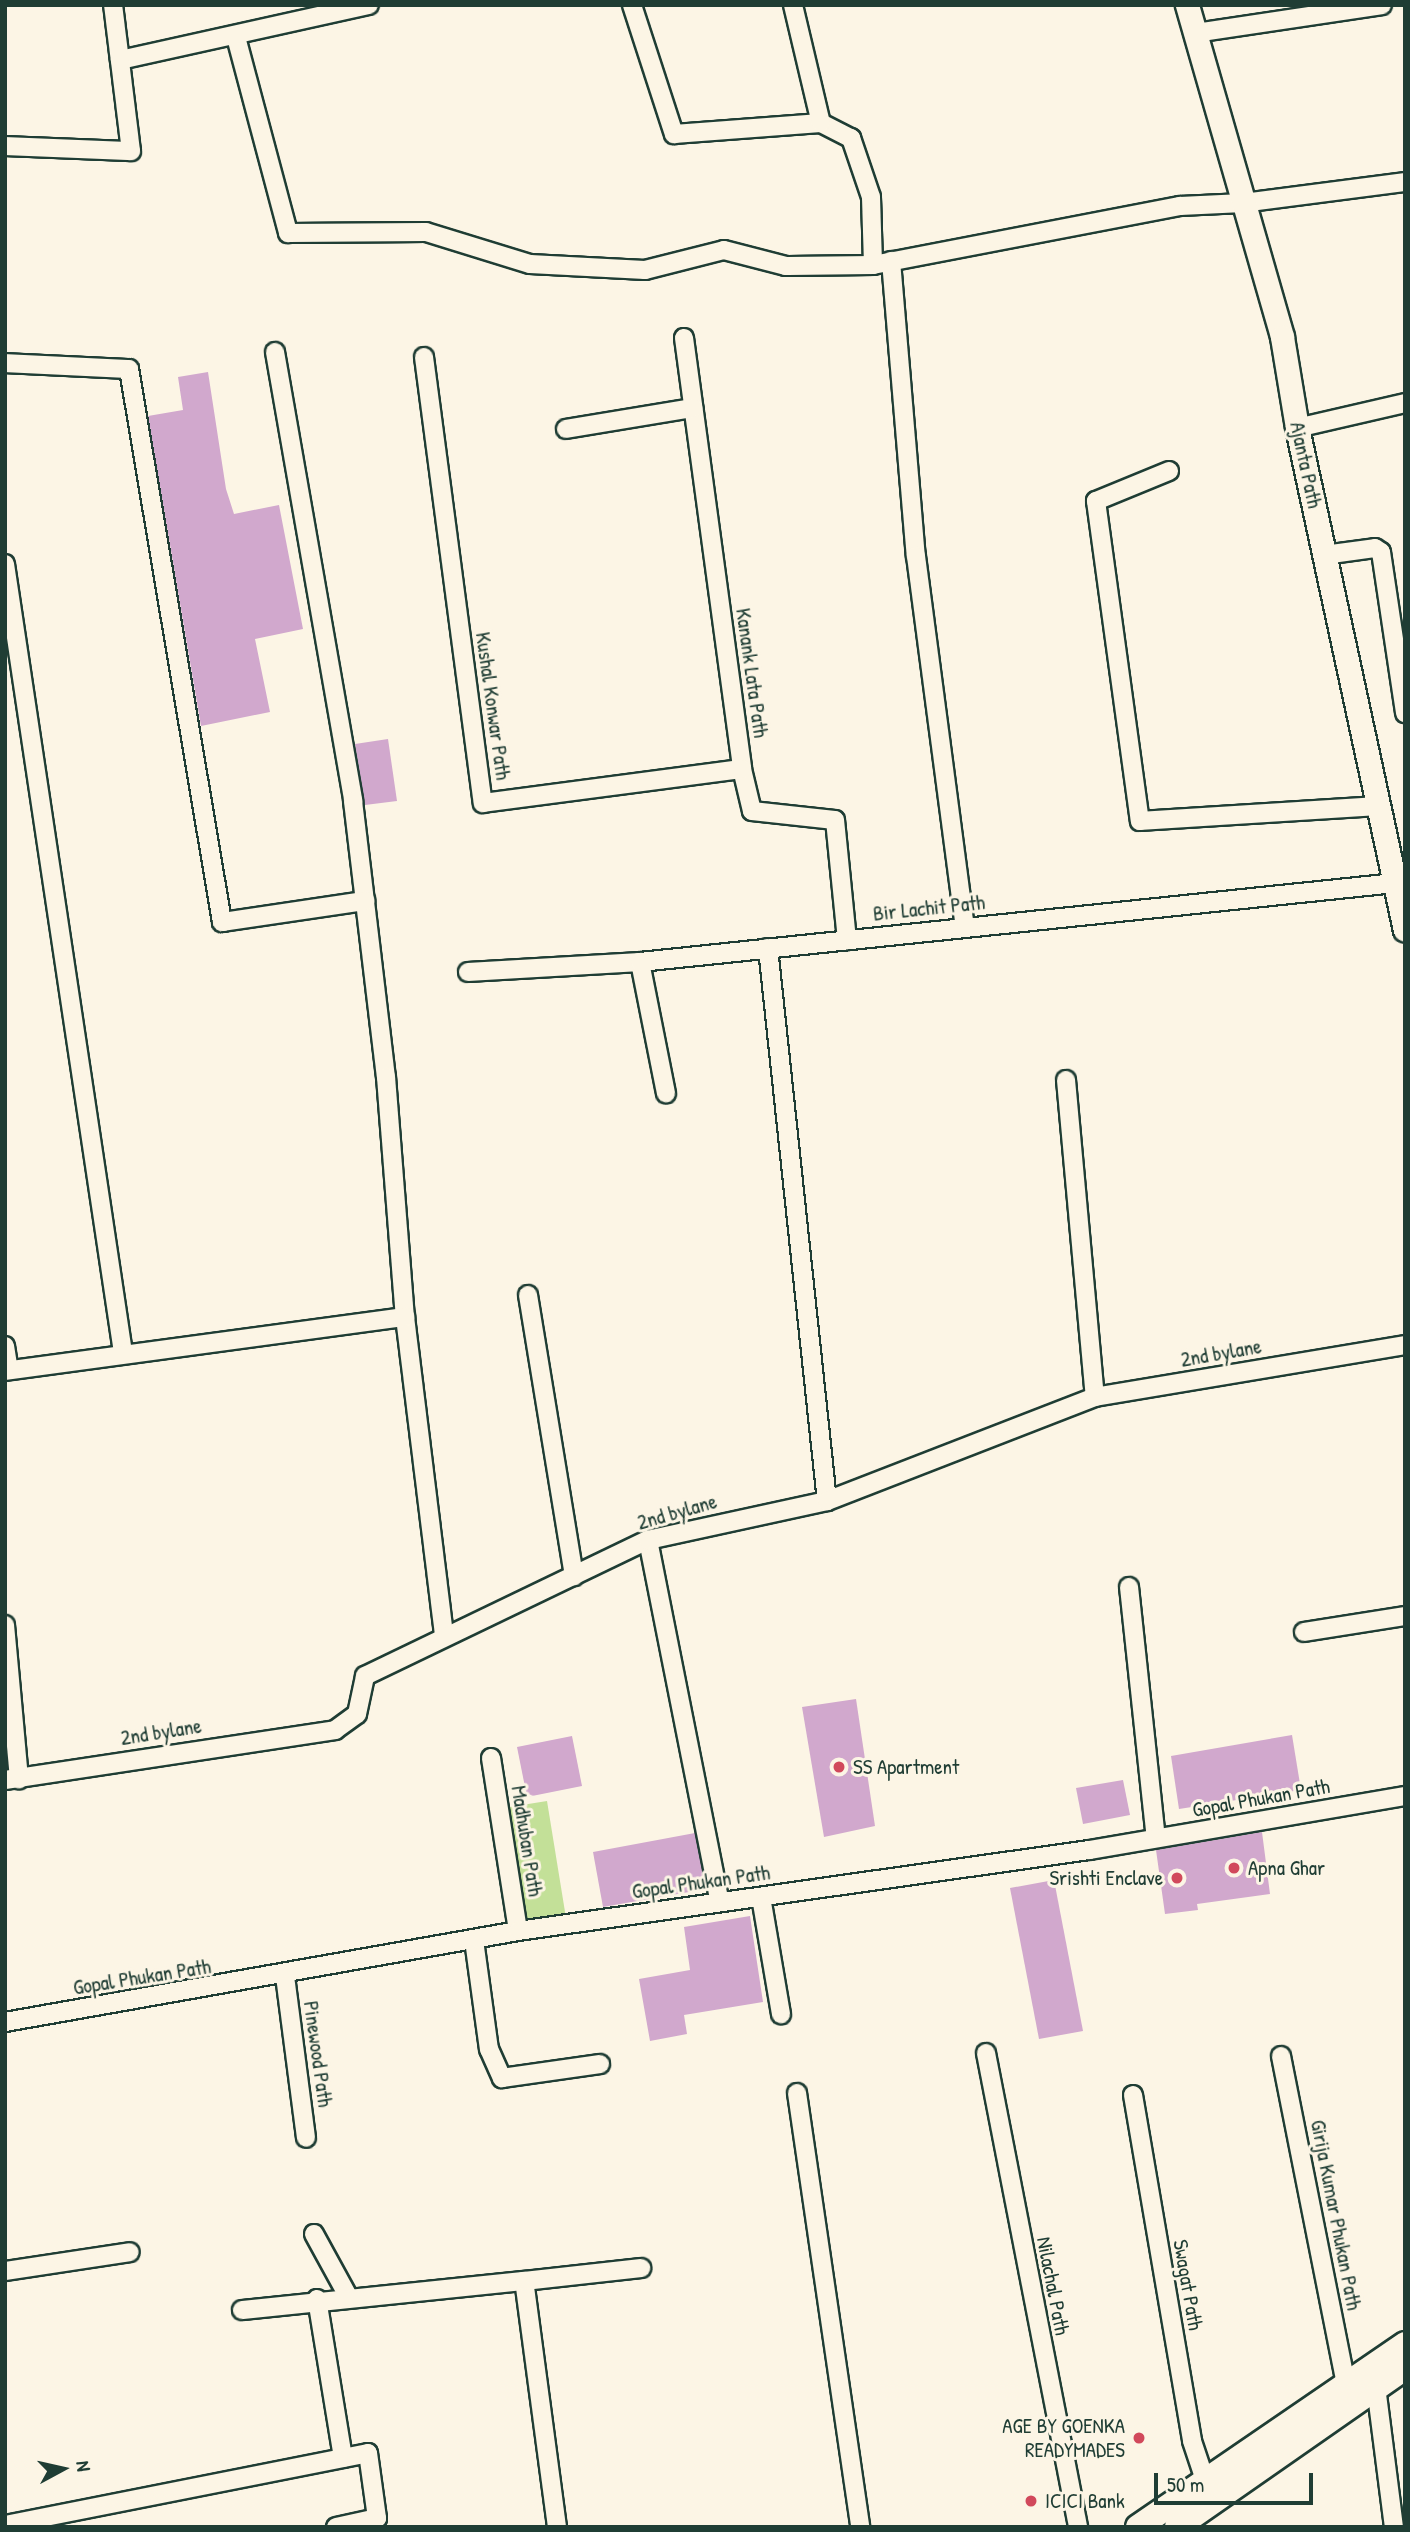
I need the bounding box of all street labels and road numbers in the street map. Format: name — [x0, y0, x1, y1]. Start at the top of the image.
street label: Ajanta Path — [1285, 420, 1327, 510]
street label: Kanank Lata Path — [730, 607, 774, 739]
street label: Kushal Konwar Path — [470, 630, 516, 782]
street label: Bir Lachit Path — [872, 890, 986, 926]
street label: 2nd bylane — [1179, 1334, 1263, 1372]
street label: 2nd bylane — [634, 1489, 720, 1535]
street label: 2nd bylane — [119, 1713, 203, 1751]
street label: Gopal Phukan Path — [1190, 1774, 1332, 1822]
street label: Madhuban Path — [506, 1784, 548, 1898]
street label: Gopal Phukan Path — [630, 1860, 772, 1904]
street label: Gopal Phukan Path — [71, 1954, 213, 2000]
street label: Pinewood Path — [298, 1999, 338, 2109]
street label: Girija Kumar Phukan Path — [1305, 2118, 1367, 2312]
street label: Nilachal Path — [1031, 2235, 1075, 2337]
street label: Swagat Path — [1168, 2238, 1208, 2332]

